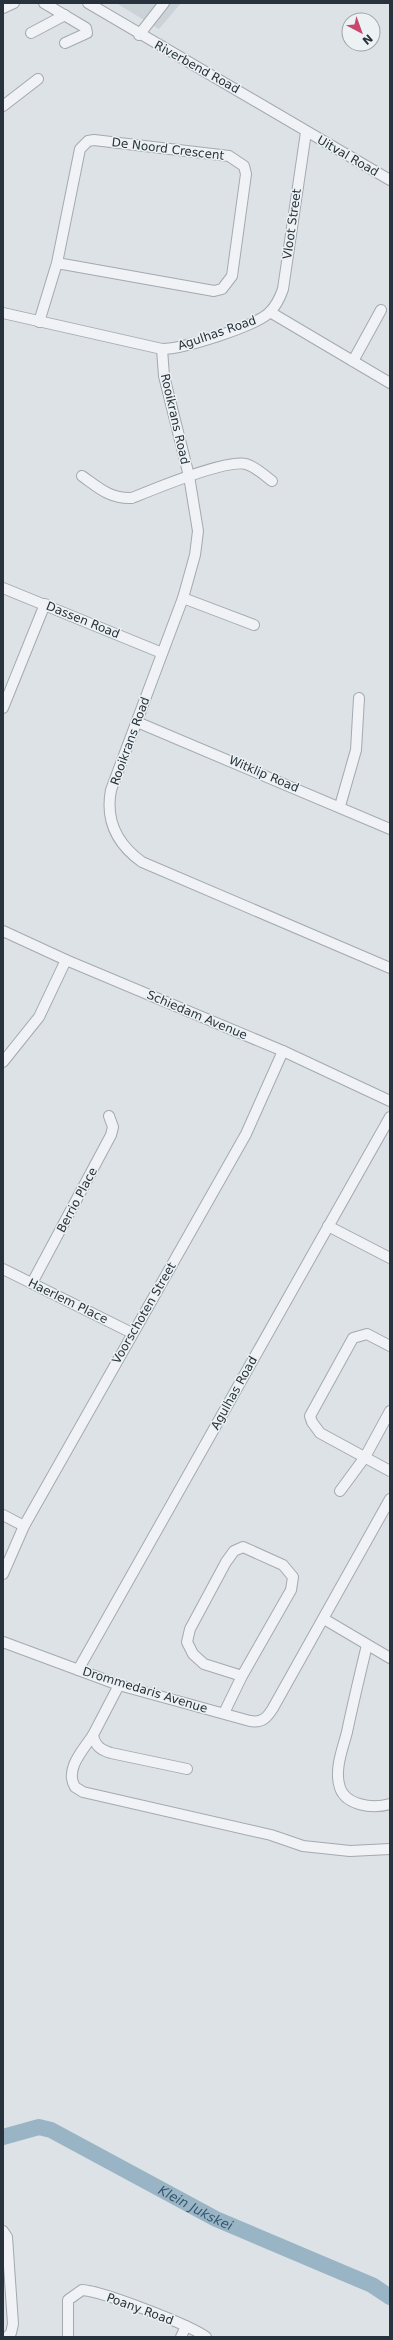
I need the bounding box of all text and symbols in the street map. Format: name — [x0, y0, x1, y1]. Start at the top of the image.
north arrow — [341, 12, 381, 52]
text: N — [359, 31, 375, 47]
street label: Riverbend Road — [152, 38, 242, 96]
street label: Uitval Road — [315, 133, 381, 179]
street label: De Noord Crescent — [111, 135, 225, 163]
street label: Vloot Street — [280, 187, 304, 260]
street label: Agulhas Road — [176, 313, 258, 353]
street label: Rooikrans Road — [158, 372, 192, 466]
street label: Dassen Road — [44, 599, 122, 641]
street label: Rooikrans Road — [108, 695, 152, 787]
street label: Witklip Road — [227, 753, 301, 795]
street label: Schiedam Avenue — [145, 988, 249, 1042]
street label: Berrio Place — [54, 1165, 100, 1235]
street label: Voorschoten Street — [109, 1260, 179, 1366]
street label: Haerlem Place — [26, 1276, 110, 1326]
street label: Agulhas Road — [208, 1354, 260, 1432]
street label: Drommedaris Avenue — [81, 1664, 209, 1716]
water label: Klein Jukskei — [156, 2182, 235, 2233]
street label: Poany Road — [105, 2290, 175, 2328]

